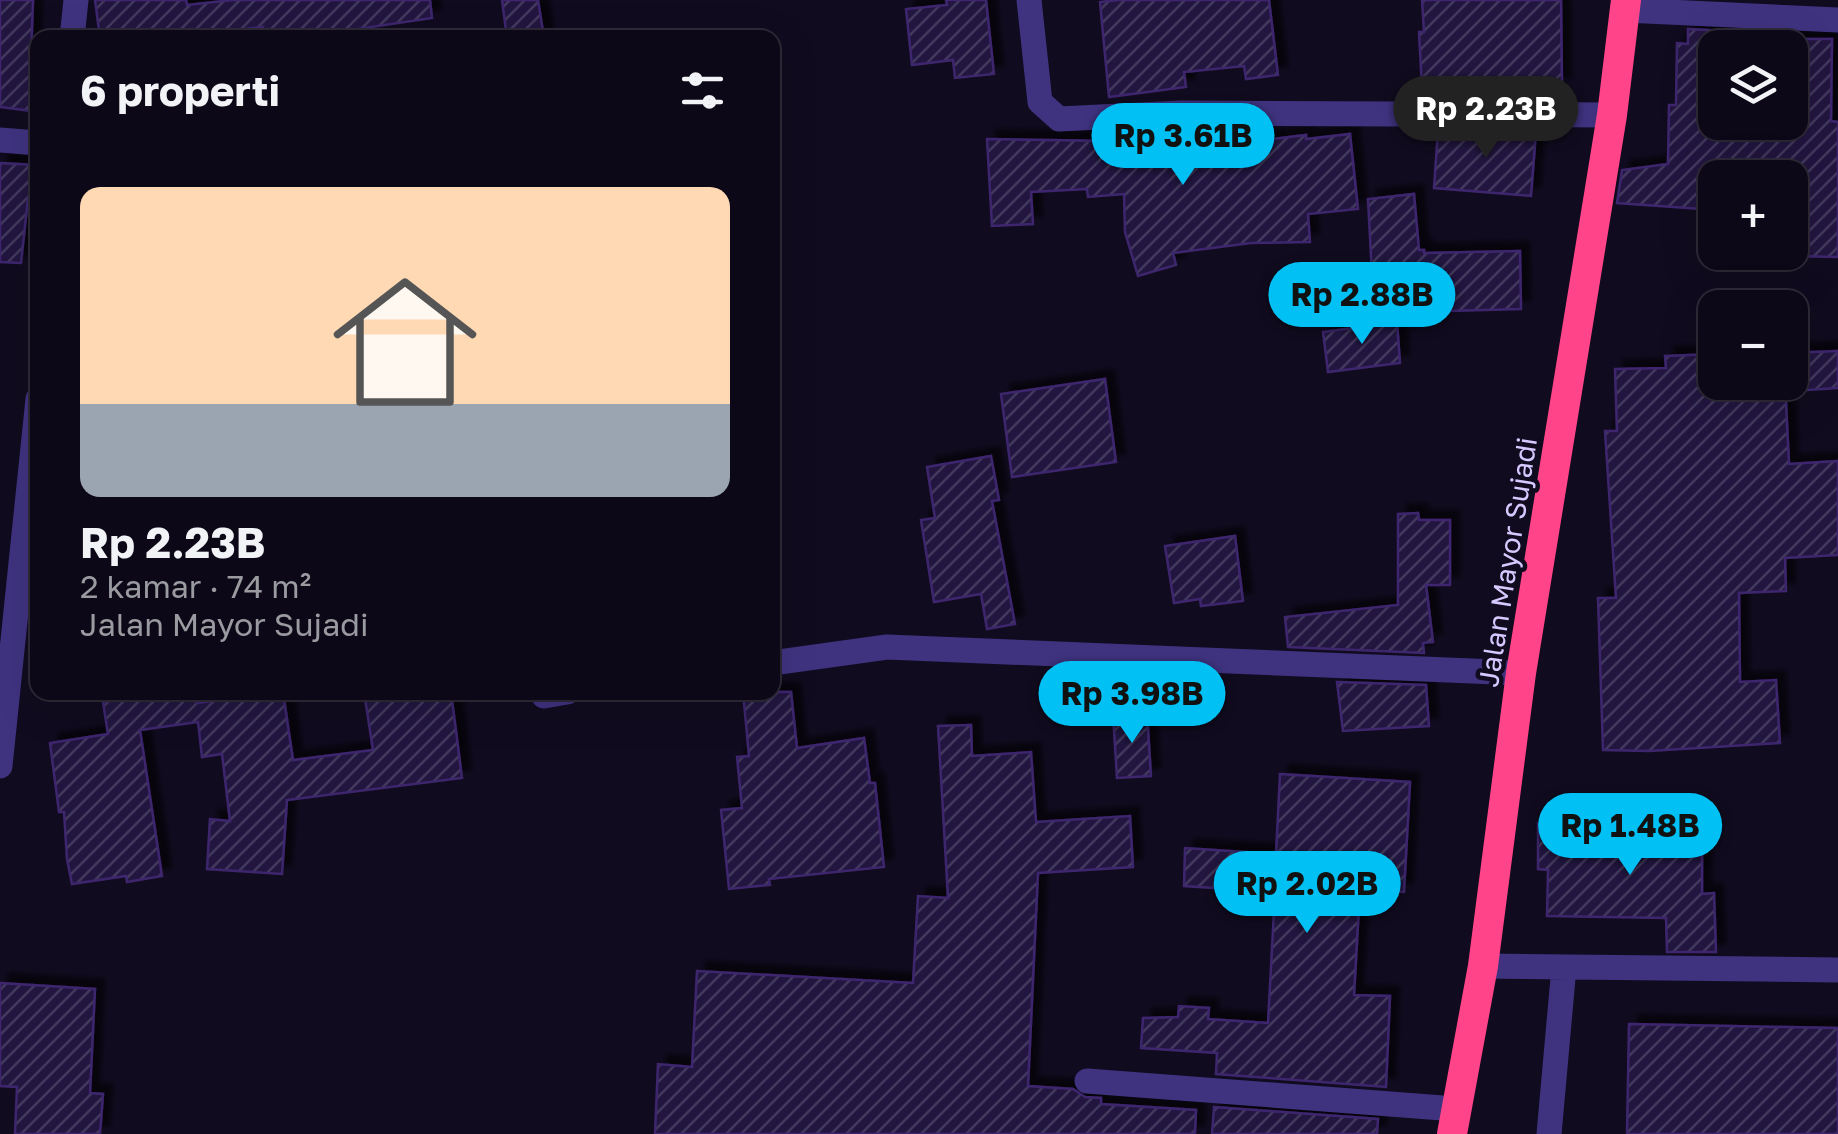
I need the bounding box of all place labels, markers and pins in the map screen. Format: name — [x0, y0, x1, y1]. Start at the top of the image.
pin: Rp 2.23B — [1383, 76, 1589, 161]
pin: Rp 3.61B — [1080, 103, 1286, 188]
pin: Rp 2.88B — [1259, 262, 1465, 347]
pin: Rp 3.98B — [1029, 661, 1235, 746]
pin: Rp 1.48B — [1527, 793, 1733, 878]
pin: Rp 2.02B — [1204, 851, 1410, 936]

